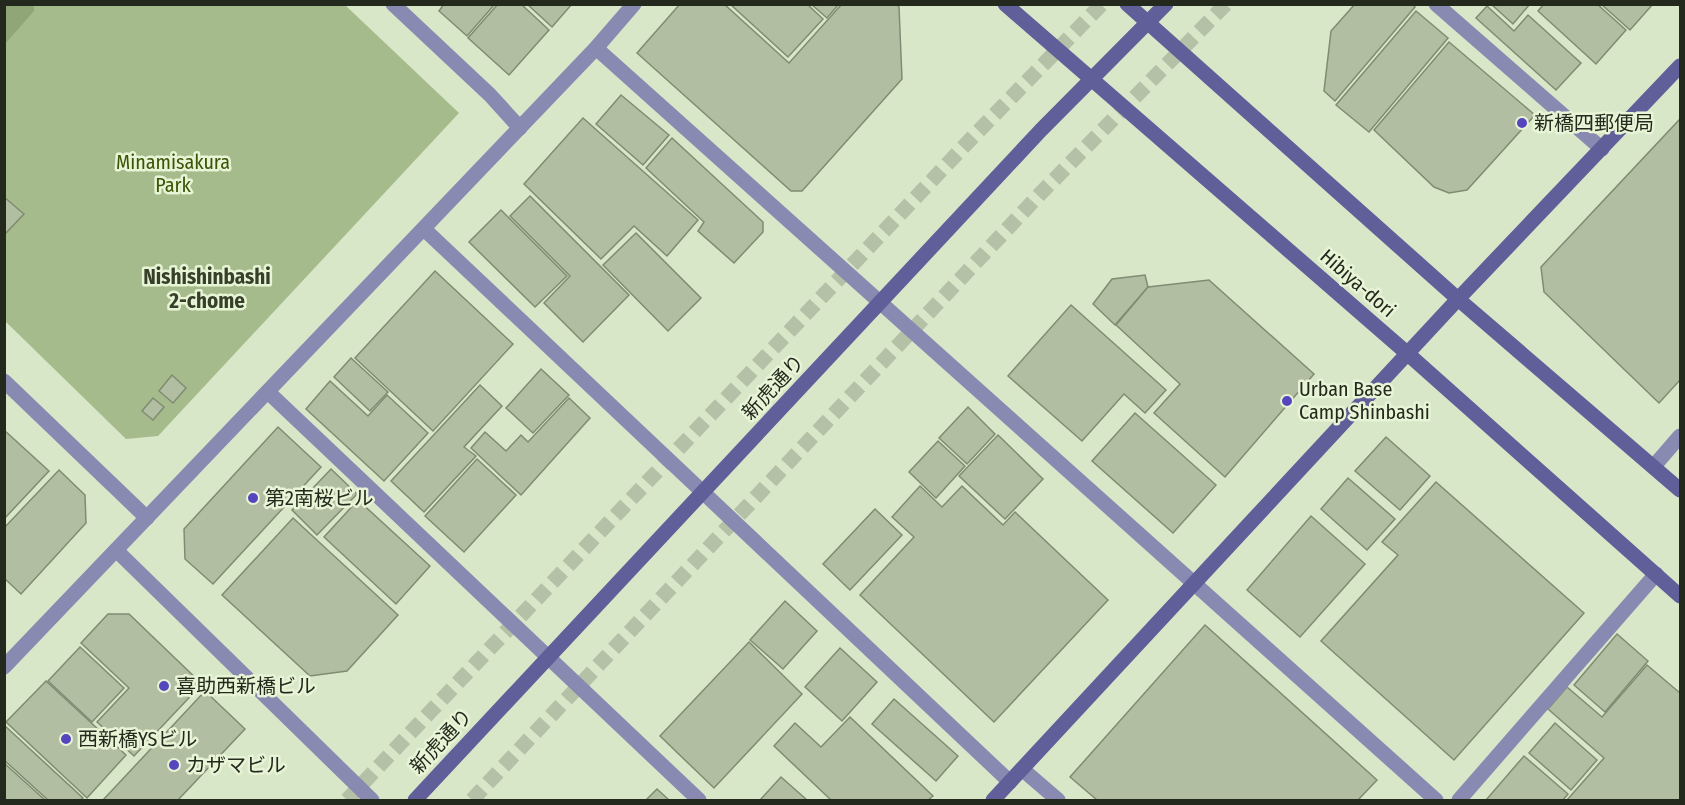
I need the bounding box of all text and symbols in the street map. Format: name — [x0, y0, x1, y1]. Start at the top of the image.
place label: 新橋四郵便局 — [1534, 111, 1654, 135]
marker: 新橋四郵便局 — [1515, 116, 1529, 130]
park label: Minamisakura Park — [116, 150, 230, 197]
street label: Hibiya-dori — [1316, 244, 1400, 322]
district label: Nishishinbashi 2-chome — [143, 264, 271, 314]
street label: 新虎通り — [737, 350, 809, 424]
place label: Urban Base Camp Shinbashi — [1299, 377, 1430, 424]
marker: Urban Base Camp Shinbashi — [1280, 394, 1294, 408]
place label: 第2南桜ビル — [265, 486, 374, 510]
marker: 第2南桜ビル — [246, 491, 260, 505]
place label: 喜助西新橋ビル — [176, 674, 316, 698]
marker: 喜助西新橋ビル — [157, 679, 171, 693]
street label: 新虎通り — [405, 704, 477, 778]
place label: 西新橋YSビル — [78, 727, 197, 751]
marker: 西新橋YSビル — [59, 732, 73, 746]
place label: カザマビル — [186, 753, 286, 777]
marker: カザマビル — [167, 758, 181, 772]

